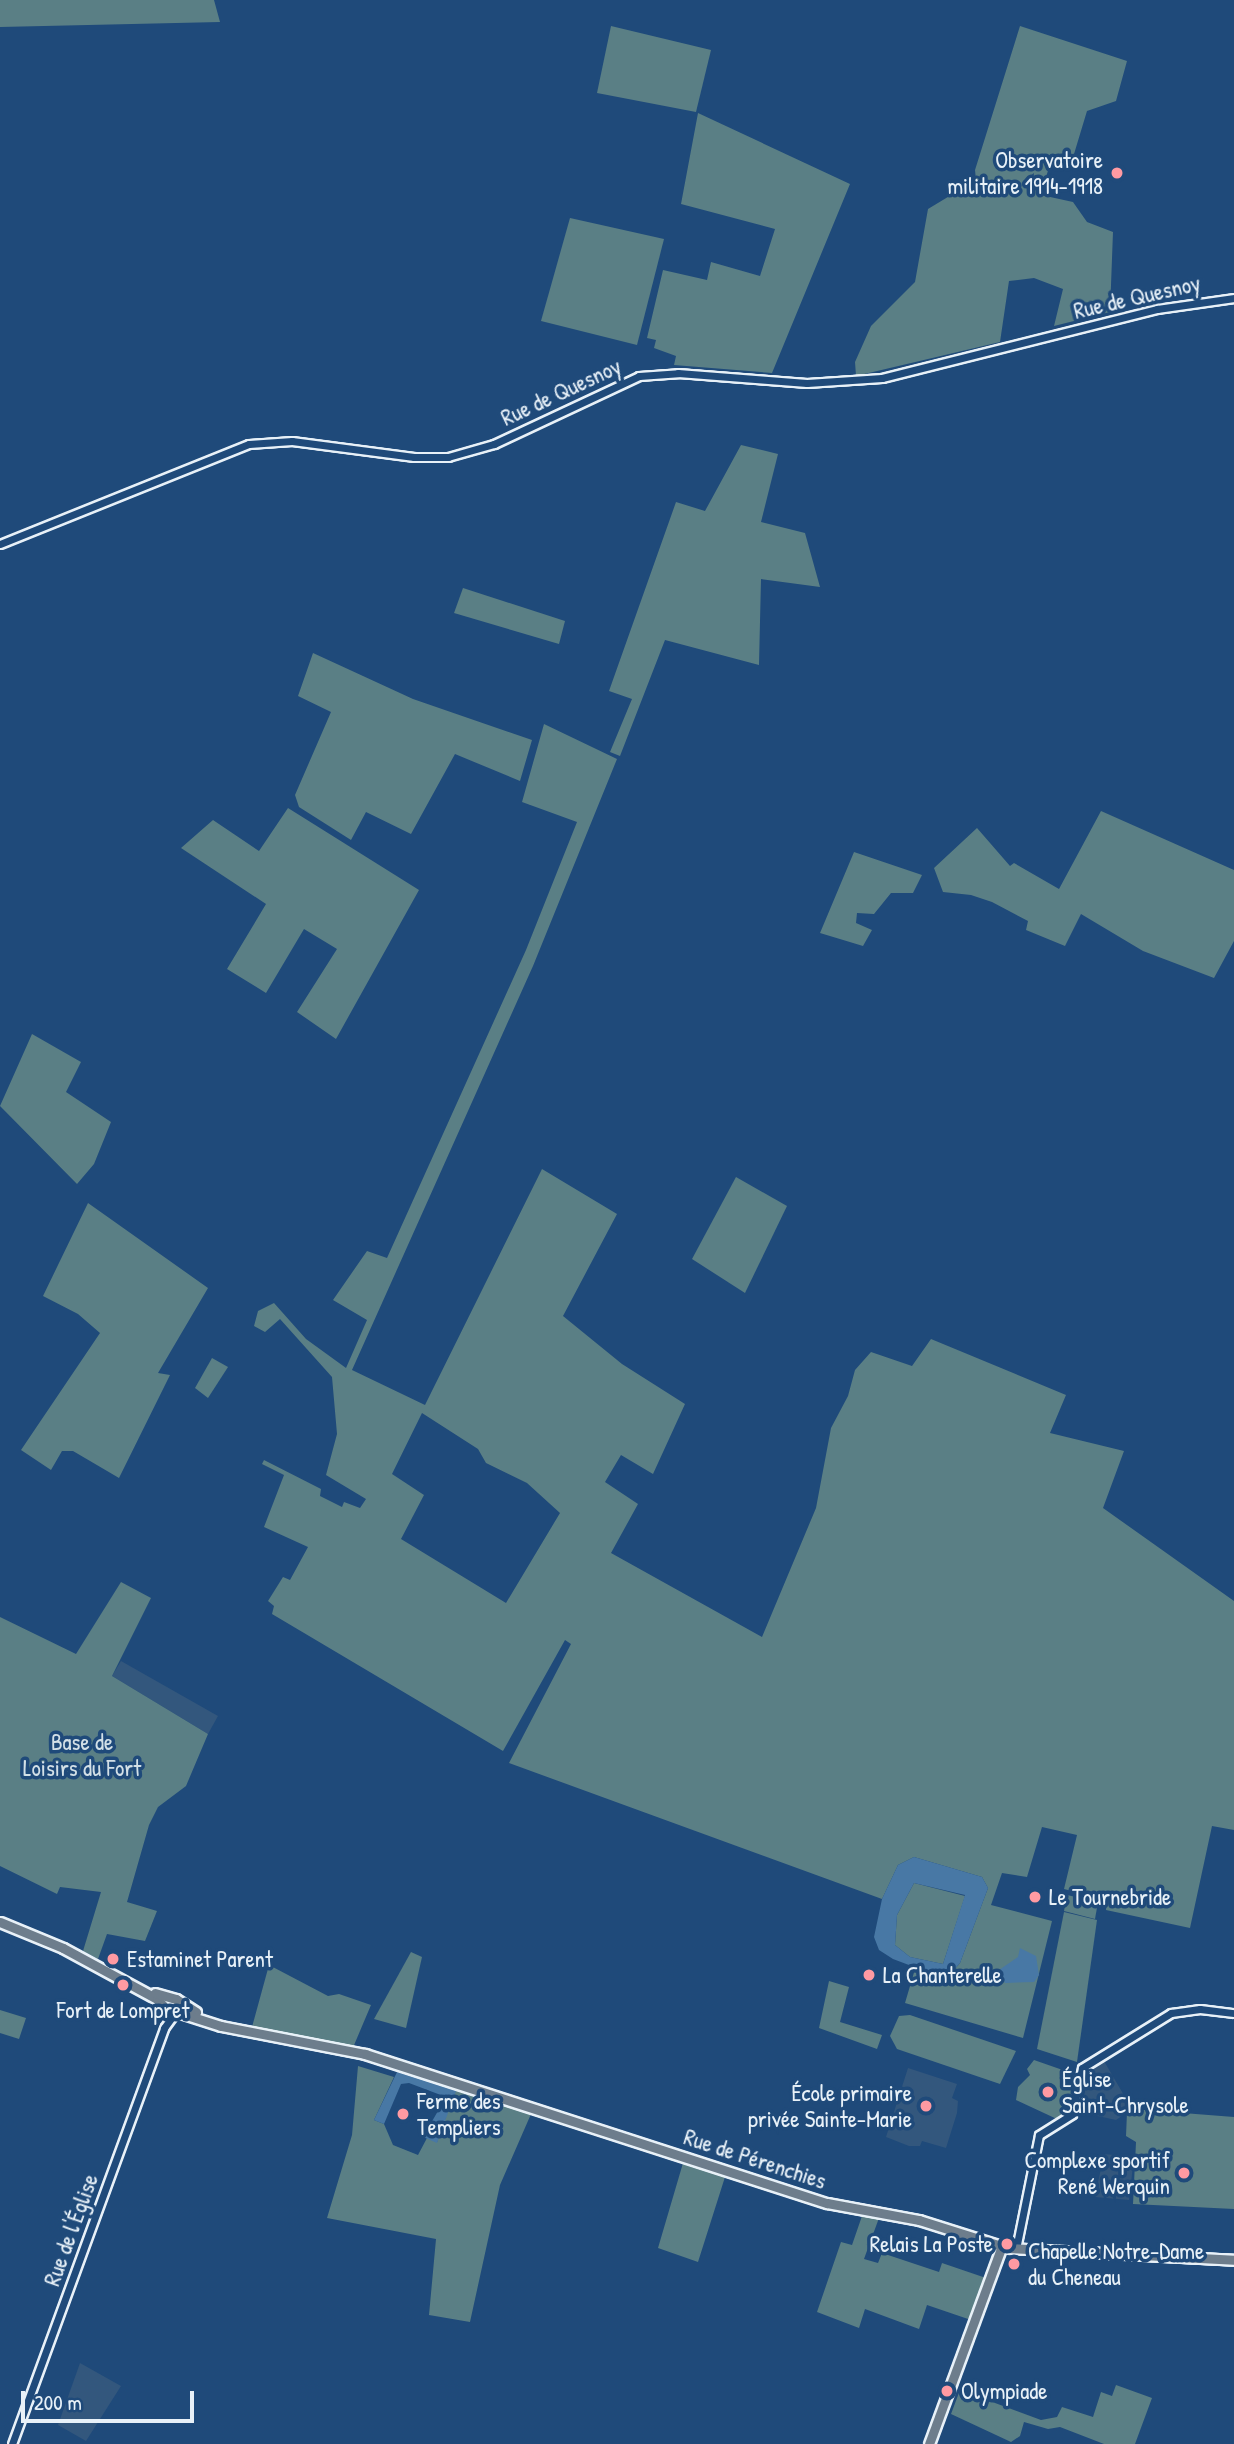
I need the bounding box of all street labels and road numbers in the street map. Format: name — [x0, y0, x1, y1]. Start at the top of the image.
street label: Rue de Quesnoy — [1071, 269, 1203, 325]
street label: Rue de Quesnoy — [497, 352, 625, 432]
street label: Rue de Pérenchies — [680, 2123, 830, 2195]
street label: Rue de l'Église — [38, 2170, 104, 2290]

